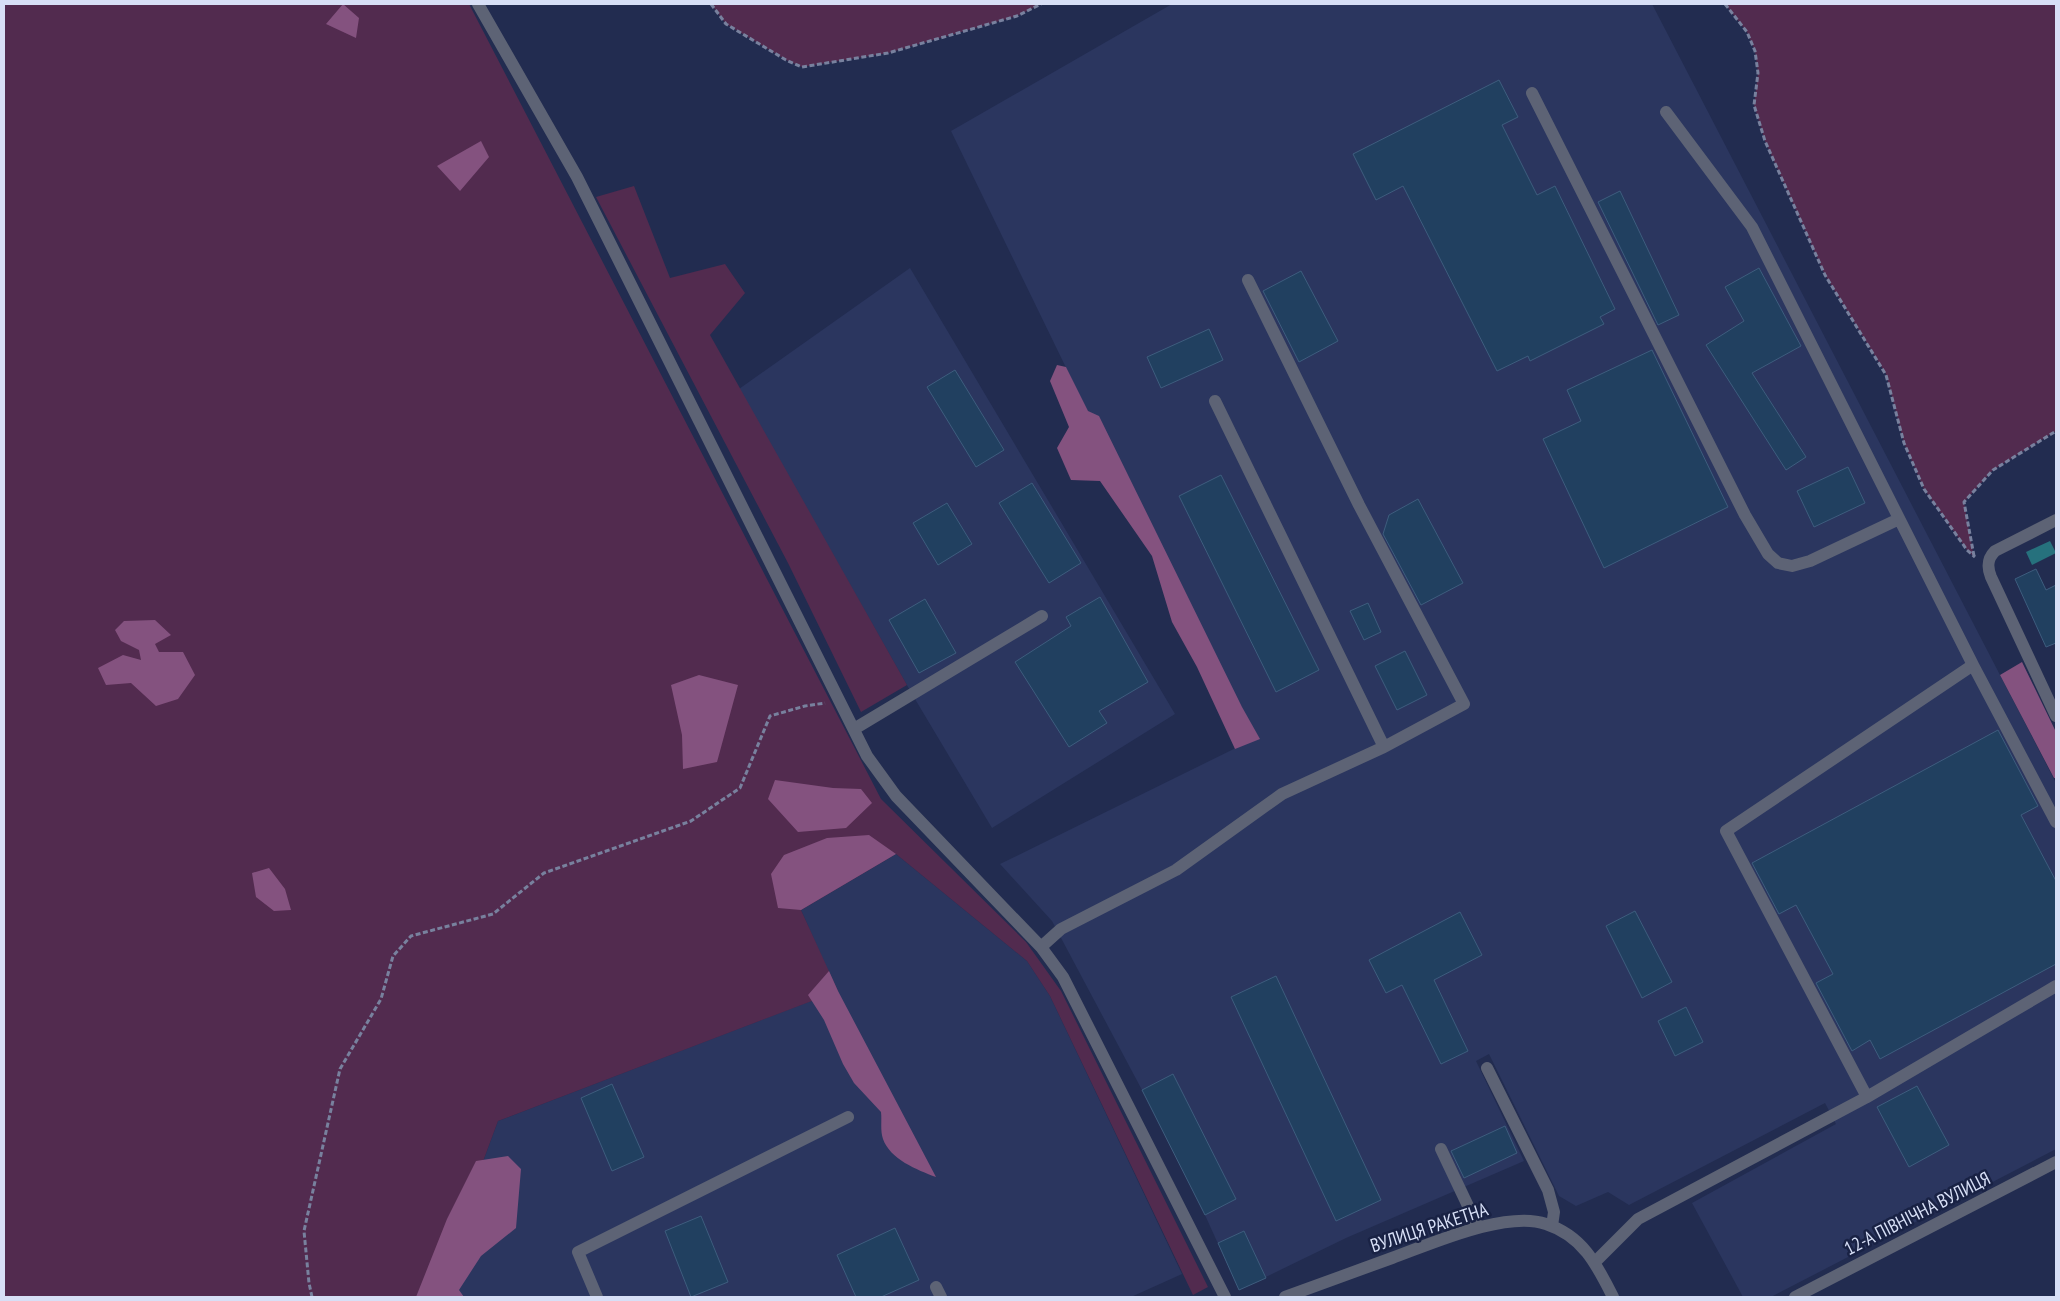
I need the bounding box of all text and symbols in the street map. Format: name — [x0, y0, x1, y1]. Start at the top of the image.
street label: 12-А ПІВНІЧНА ВУЛИЦЯ — [1840, 1166, 1994, 1260]
street label: ВУЛИЦЯ РАКЕТНА — [1367, 1197, 1491, 1257]

